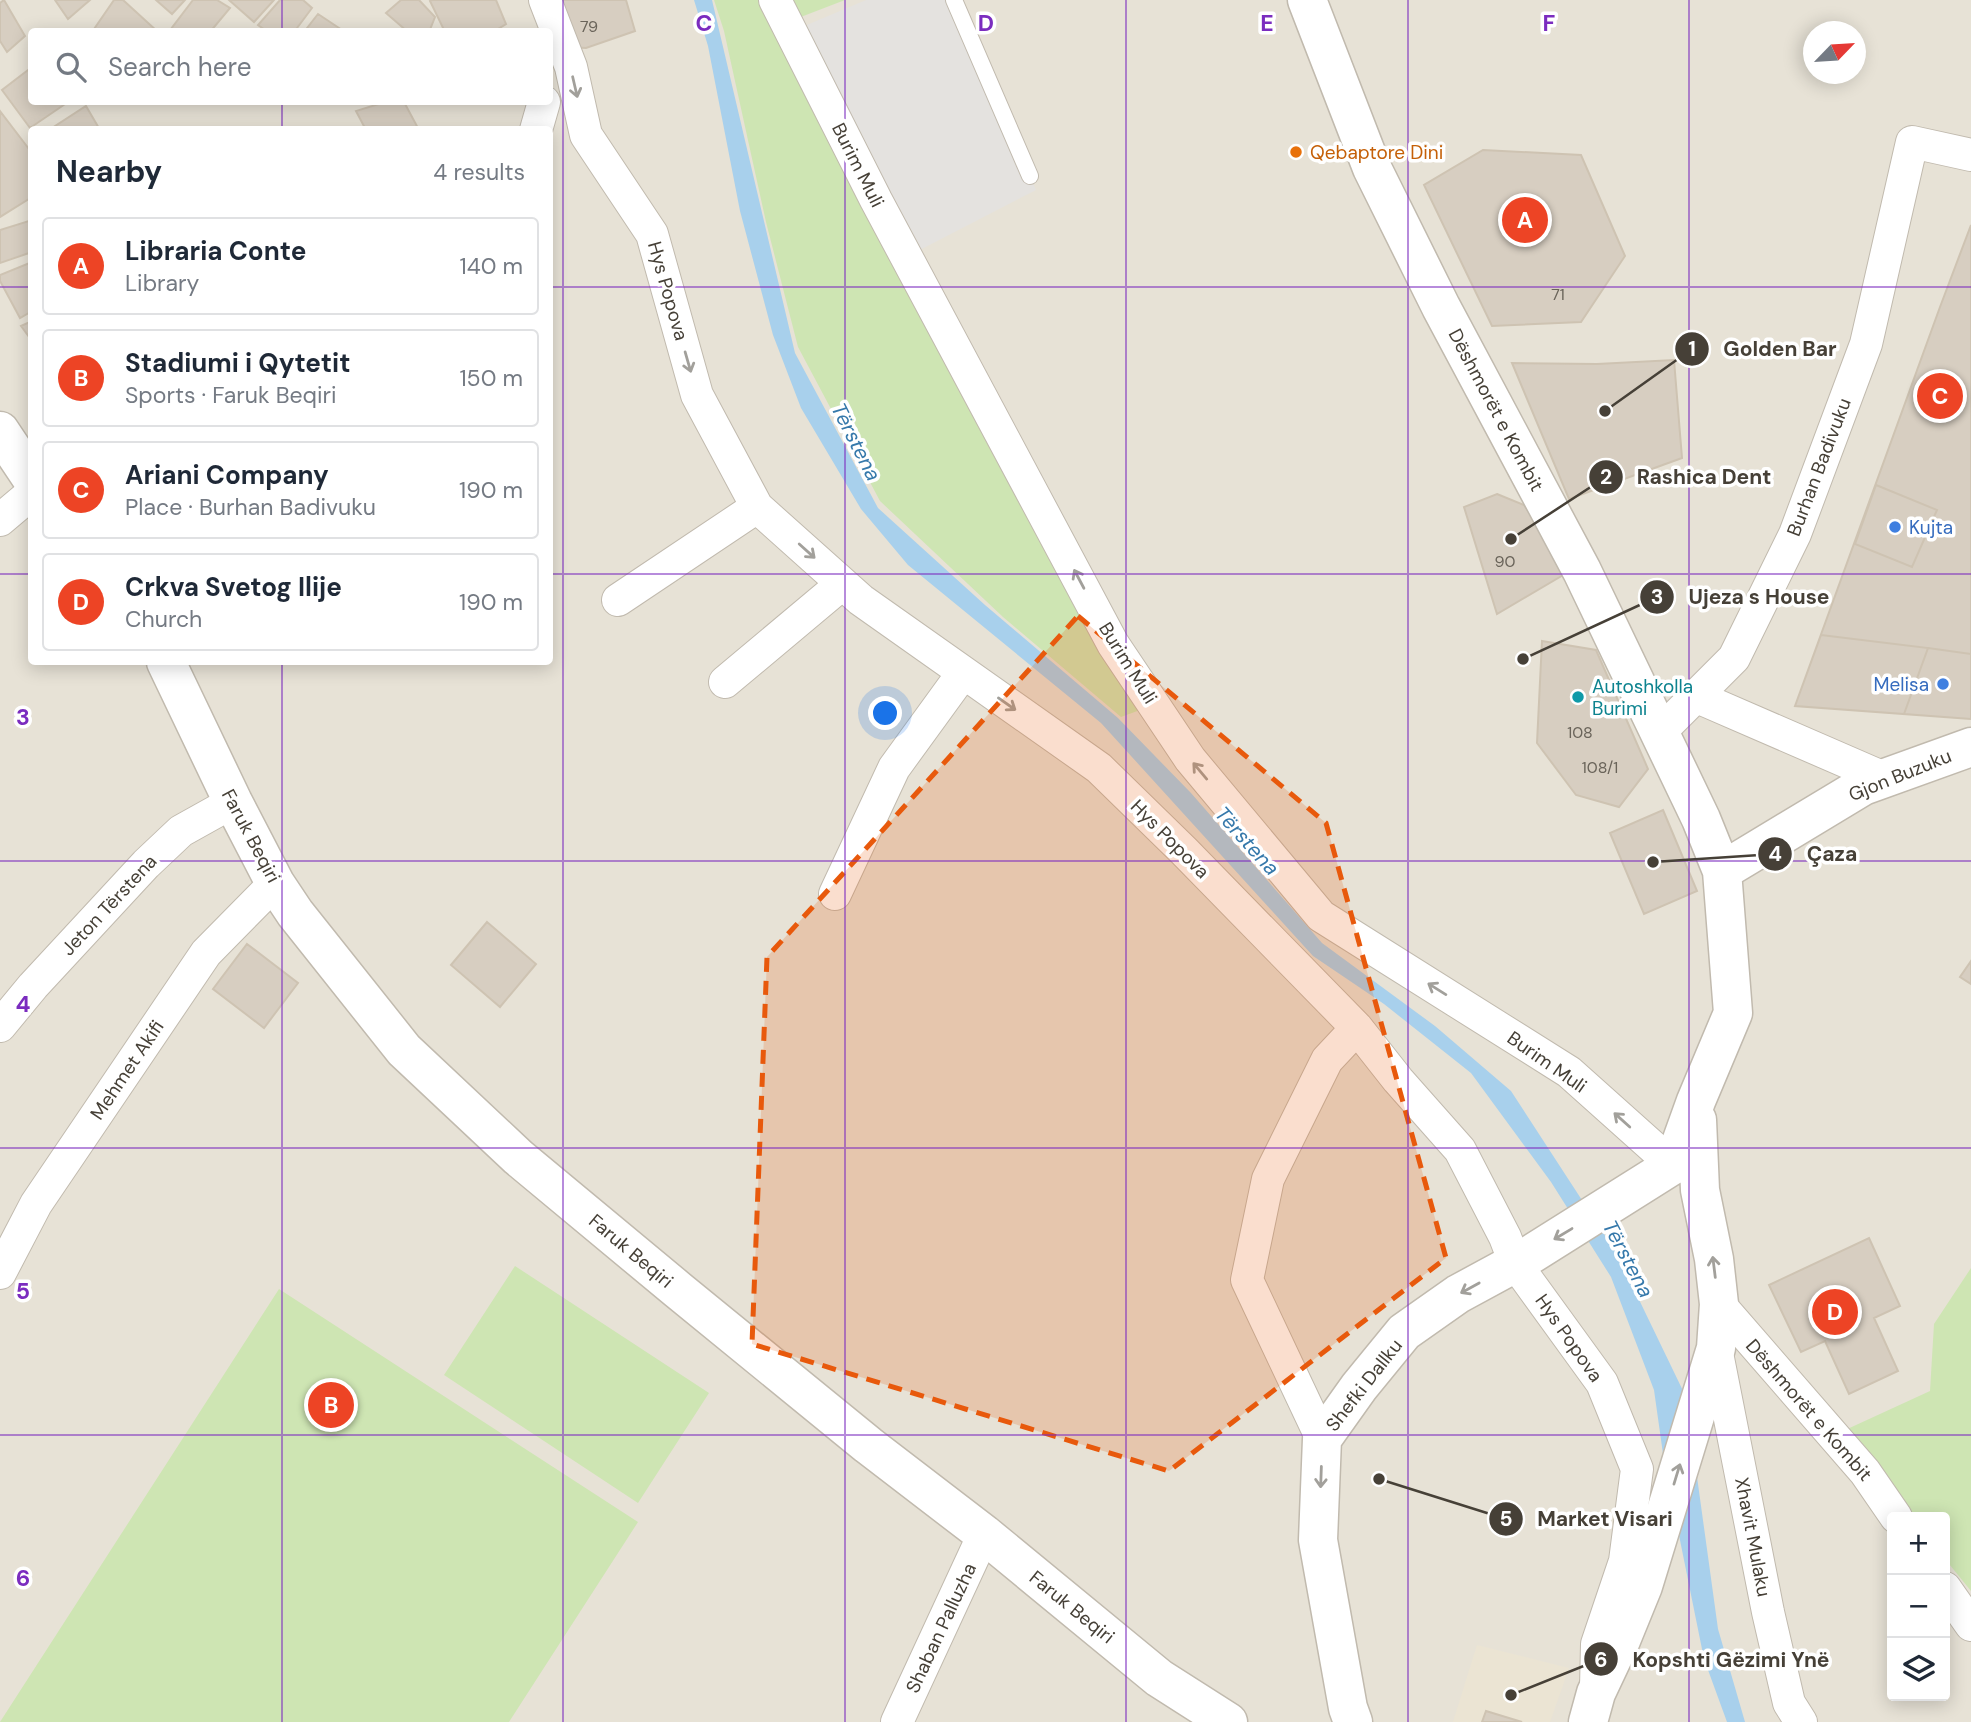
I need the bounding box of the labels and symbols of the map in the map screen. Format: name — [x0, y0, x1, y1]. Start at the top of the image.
text: C — [696, 8, 712, 38]
text: D — [978, 8, 994, 38]
text: E — [1260, 8, 1274, 38]
text: F — [1543, 8, 1556, 38]
house number: 79 — [580, 16, 598, 37]
north arrow — [1803, 21, 1866, 84]
one-way arrow — [569, 75, 583, 98]
street label: Burim Muli — [826, 119, 890, 211]
place label: Qebaptore Dini — [1310, 140, 1443, 165]
marker: Qebaptore Dini — [1288, 144, 1304, 160]
pin: A — [1502, 194, 1548, 246]
street label: Hys Popova — [642, 239, 694, 343]
house number: 71 — [1551, 284, 1565, 305]
street label: Dëshmorët e Kombit — [1443, 324, 1549, 496]
callout: Golden Bar — [1674, 328, 1850, 370]
text: 1 — [1688, 335, 1696, 363]
text: Golden Bar — [1723, 335, 1837, 363]
one-way arrow — [682, 350, 695, 373]
pin: C — [1917, 370, 1963, 422]
street label: Burhan Badivuku — [1781, 394, 1857, 540]
water label: Tërstena — [824, 398, 888, 486]
callout: Rashica Dent — [1588, 456, 1786, 498]
text: 2 — [1600, 463, 1612, 491]
text: Rashica Dent — [1637, 463, 1771, 491]
place label: Kujta — [1909, 515, 1953, 540]
marker: Kujta — [1887, 519, 1903, 535]
one-way arrow — [798, 543, 815, 560]
house number: 90 — [1495, 551, 1516, 572]
one-way arrow — [1072, 570, 1086, 590]
callout: Ujeza s House — [1640, 576, 1844, 618]
text: 3 — [1651, 583, 1663, 611]
text: Ujeza s House — [1689, 583, 1829, 611]
street label: Burim Muli — [1093, 618, 1163, 708]
place label: Melisa — [1874, 672, 1929, 697]
place label: Autoshkolla Burimi — [1592, 674, 1693, 721]
marker: Melisa — [1935, 676, 1951, 692]
marker: Autoshkolla Burimi — [1570, 689, 1586, 705]
your location — [868, 696, 902, 730]
one-way arrow — [997, 697, 1016, 711]
text: 3 — [16, 702, 30, 732]
house number: 108 — [1567, 722, 1593, 743]
street label: Gjon Buzuku — [1845, 743, 1955, 807]
house number: 108/1 — [1582, 757, 1618, 778]
one-way arrow — [1192, 763, 1208, 781]
street label: Faruk Beqiri — [216, 785, 286, 887]
street label: Hys Popova — [1125, 794, 1215, 884]
water label: Tërstena — [1208, 800, 1286, 882]
callout: Çaza — [1758, 833, 1871, 875]
text: 4 — [1768, 840, 1782, 868]
text: Çaza — [1807, 840, 1857, 868]
street label: Jeton Tërstena — [56, 849, 162, 961]
one-way arrow — [1428, 981, 1447, 996]
text: 4 — [16, 989, 31, 1019]
street label: Mehmet Akifi — [84, 1015, 170, 1125]
street label: Burim Muli — [1502, 1025, 1592, 1099]
one-way arrow — [1613, 1112, 1631, 1128]
street label: Faruk Beqiri — [584, 1208, 678, 1294]
water label: Tërstena — [1596, 1215, 1660, 1303]
one-way arrow — [1554, 1227, 1573, 1242]
one-way arrow — [1708, 1256, 1721, 1279]
text: 5 — [16, 1276, 30, 1306]
one-way arrow — [1460, 1282, 1481, 1295]
pin: D — [1812, 1286, 1858, 1338]
street label: Hys Popova — [1530, 1289, 1608, 1387]
street label: Shefki Dallku — [1320, 1334, 1408, 1436]
street label: Dëshmorët e Kombit — [1740, 1334, 1878, 1486]
pin: B — [308, 1379, 354, 1431]
one-way arrow — [1671, 1463, 1684, 1485]
one-way arrow — [1314, 1465, 1327, 1488]
street label: Xhavit Mulaku — [1729, 1475, 1777, 1599]
callout: Market Visari — [1488, 1498, 1687, 1540]
text: 5 — [1499, 1505, 1513, 1533]
text: Market Visari — [1537, 1505, 1673, 1533]
street label: Shaban Palluzha — [900, 1559, 982, 1697]
text: 6 — [16, 1563, 30, 1593]
street label: Faruk Beqiri — [1024, 1565, 1120, 1649]
callout: Kopshti Gëzimi Ynë — [1583, 1638, 1843, 1680]
text: 6 — [1594, 1646, 1608, 1674]
text: Kopshti Gëzimi Ynë — [1632, 1646, 1830, 1674]

